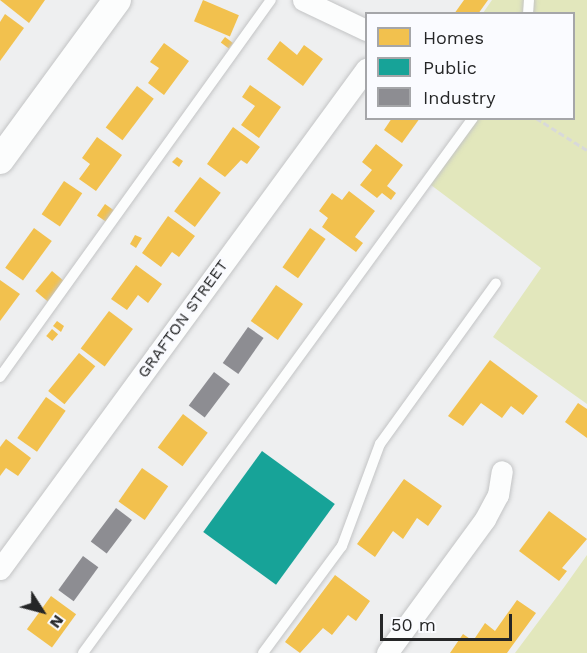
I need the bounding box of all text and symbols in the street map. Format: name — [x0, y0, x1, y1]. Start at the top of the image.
legend — [365, 12, 575, 120]
text: Homes — [423, 27, 484, 48]
text: Public — [423, 57, 477, 78]
text: Industry — [423, 87, 495, 108]
street label: GRAFTON STREET — [134, 256, 232, 382]
north arrow — [12, 581, 72, 641]
scale bar — [383, 602, 515, 640]
text: N — [46, 611, 68, 632]
text: 50 m — [391, 614, 436, 635]

